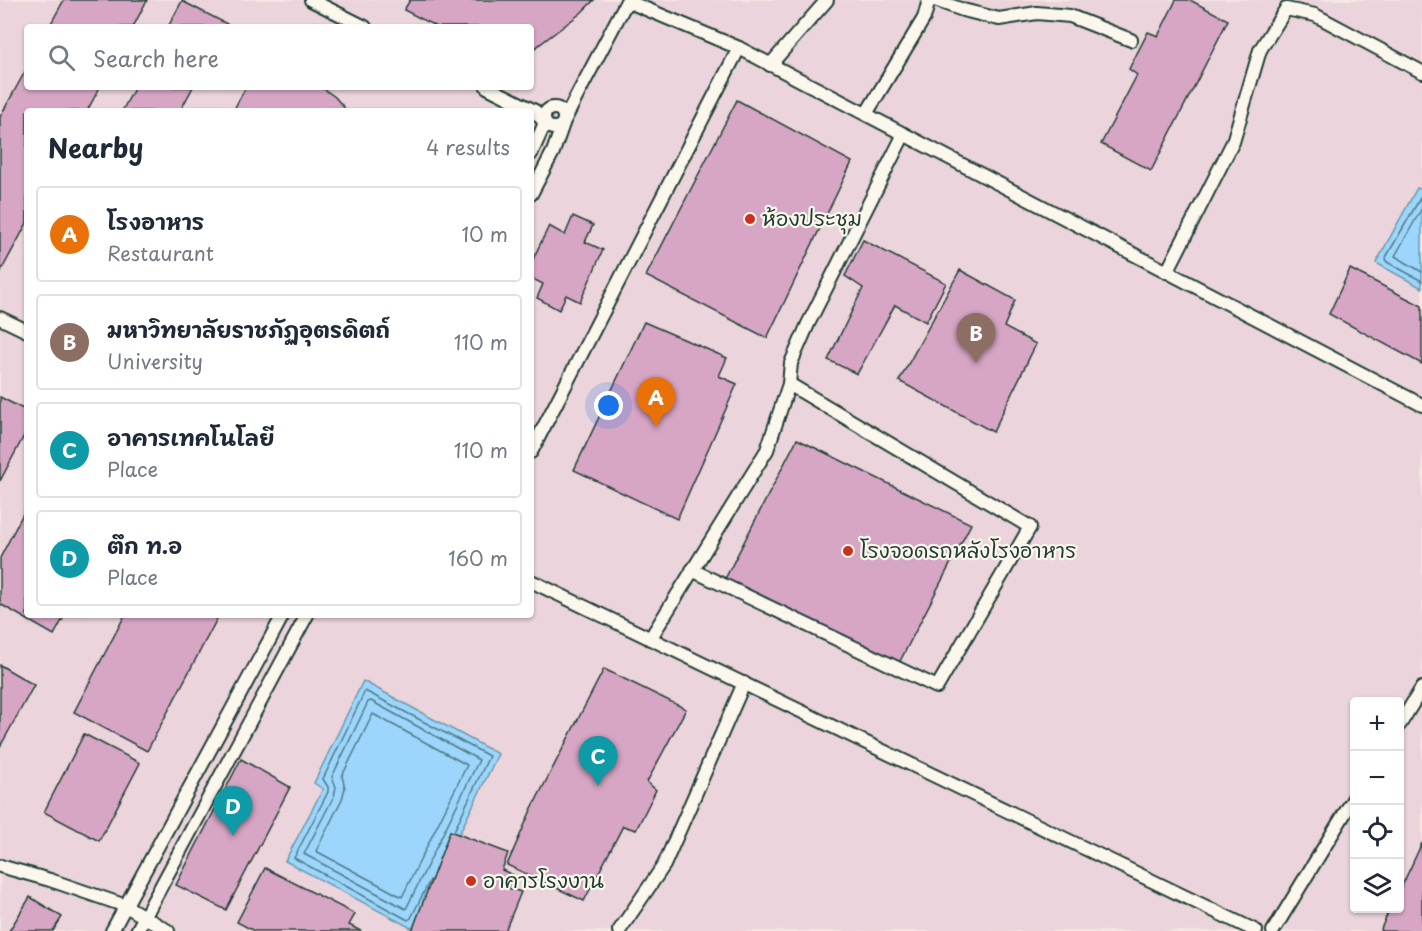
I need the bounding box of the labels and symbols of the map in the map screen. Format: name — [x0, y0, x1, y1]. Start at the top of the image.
place label: ห้องประชุม — [762, 201, 862, 235]
marker: ห้องประชุม — [743, 212, 757, 226]
pin: B — [956, 314, 996, 363]
pin: A — [636, 378, 676, 427]
your location — [594, 391, 623, 420]
place label: โรงจอดรถหลังโรงอาหาร — [860, 533, 1076, 565]
marker: โรงจอดรถหลังโรงอาหาร — [841, 544, 855, 558]
pin: C — [578, 736, 618, 786]
pin: D — [214, 786, 252, 836]
place label: อาคารโรงงาน — [483, 863, 604, 895]
marker: อาคารโรงงาน — [464, 874, 478, 888]

